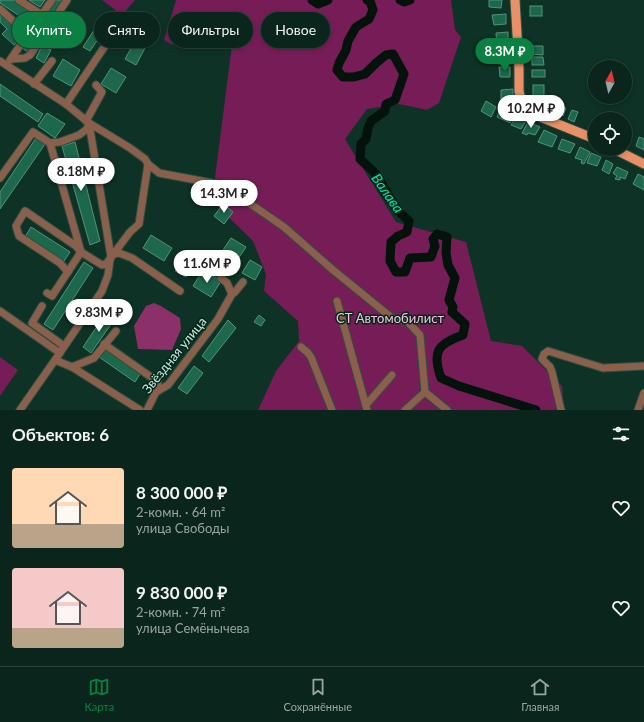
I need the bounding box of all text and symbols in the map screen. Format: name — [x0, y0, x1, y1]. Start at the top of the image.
chip: Купить — [12, 12, 86, 48]
chip: Снять — [94, 12, 160, 48]
chip: Фильтры — [168, 12, 253, 48]
chip: Новое — [261, 12, 330, 48]
pin: 8.3M ₽ — [472, 38, 538, 72]
text: 8.3M ₽ — [484, 43, 526, 59]
north arrow — [588, 60, 632, 104]
map controls — [588, 60, 632, 156]
pin: 10.2M ₽ — [494, 95, 568, 129]
text: 10.2M ₽ — [507, 100, 555, 116]
button: locate — [588, 112, 632, 156]
pin: 8.18M ₽ — [44, 158, 118, 192]
text: 8.18M ₽ — [57, 163, 105, 179]
water label: Валава — [368, 170, 408, 216]
pin: 14.3M ₽ — [187, 180, 261, 214]
text: 14.3M ₽ — [200, 185, 248, 201]
pin: 11.6M ₽ — [170, 250, 244, 284]
text: 11.6M ₽ — [183, 255, 231, 271]
pin: 9.83M ₽ — [62, 299, 136, 333]
text: 9.83M ₽ — [75, 304, 123, 320]
park label: СТ Автомобилист — [336, 310, 444, 326]
street label: Звёздная улица — [138, 314, 210, 396]
icon: filters — [610, 423, 632, 445]
text: Объектов: 6 — [12, 424, 109, 445]
text: 8 300 000 ₽ — [136, 482, 227, 503]
icon: home — [44, 484, 92, 532]
icon: heart — [610, 497, 632, 519]
text: 2-комн. · 64 m² — [136, 504, 225, 520]
text: улица Свободы — [136, 520, 229, 536]
text: 9 830 000 ₽ — [136, 582, 227, 603]
icon: home — [44, 584, 92, 632]
icon: heart — [610, 597, 632, 619]
text: 2-комн. · 74 m² — [136, 604, 225, 620]
text: улица Семёнычева — [136, 620, 249, 636]
tab: Карта — [85, 676, 114, 713]
tab: Сохранённые — [284, 676, 352, 713]
tab: Главная — [521, 676, 559, 713]

